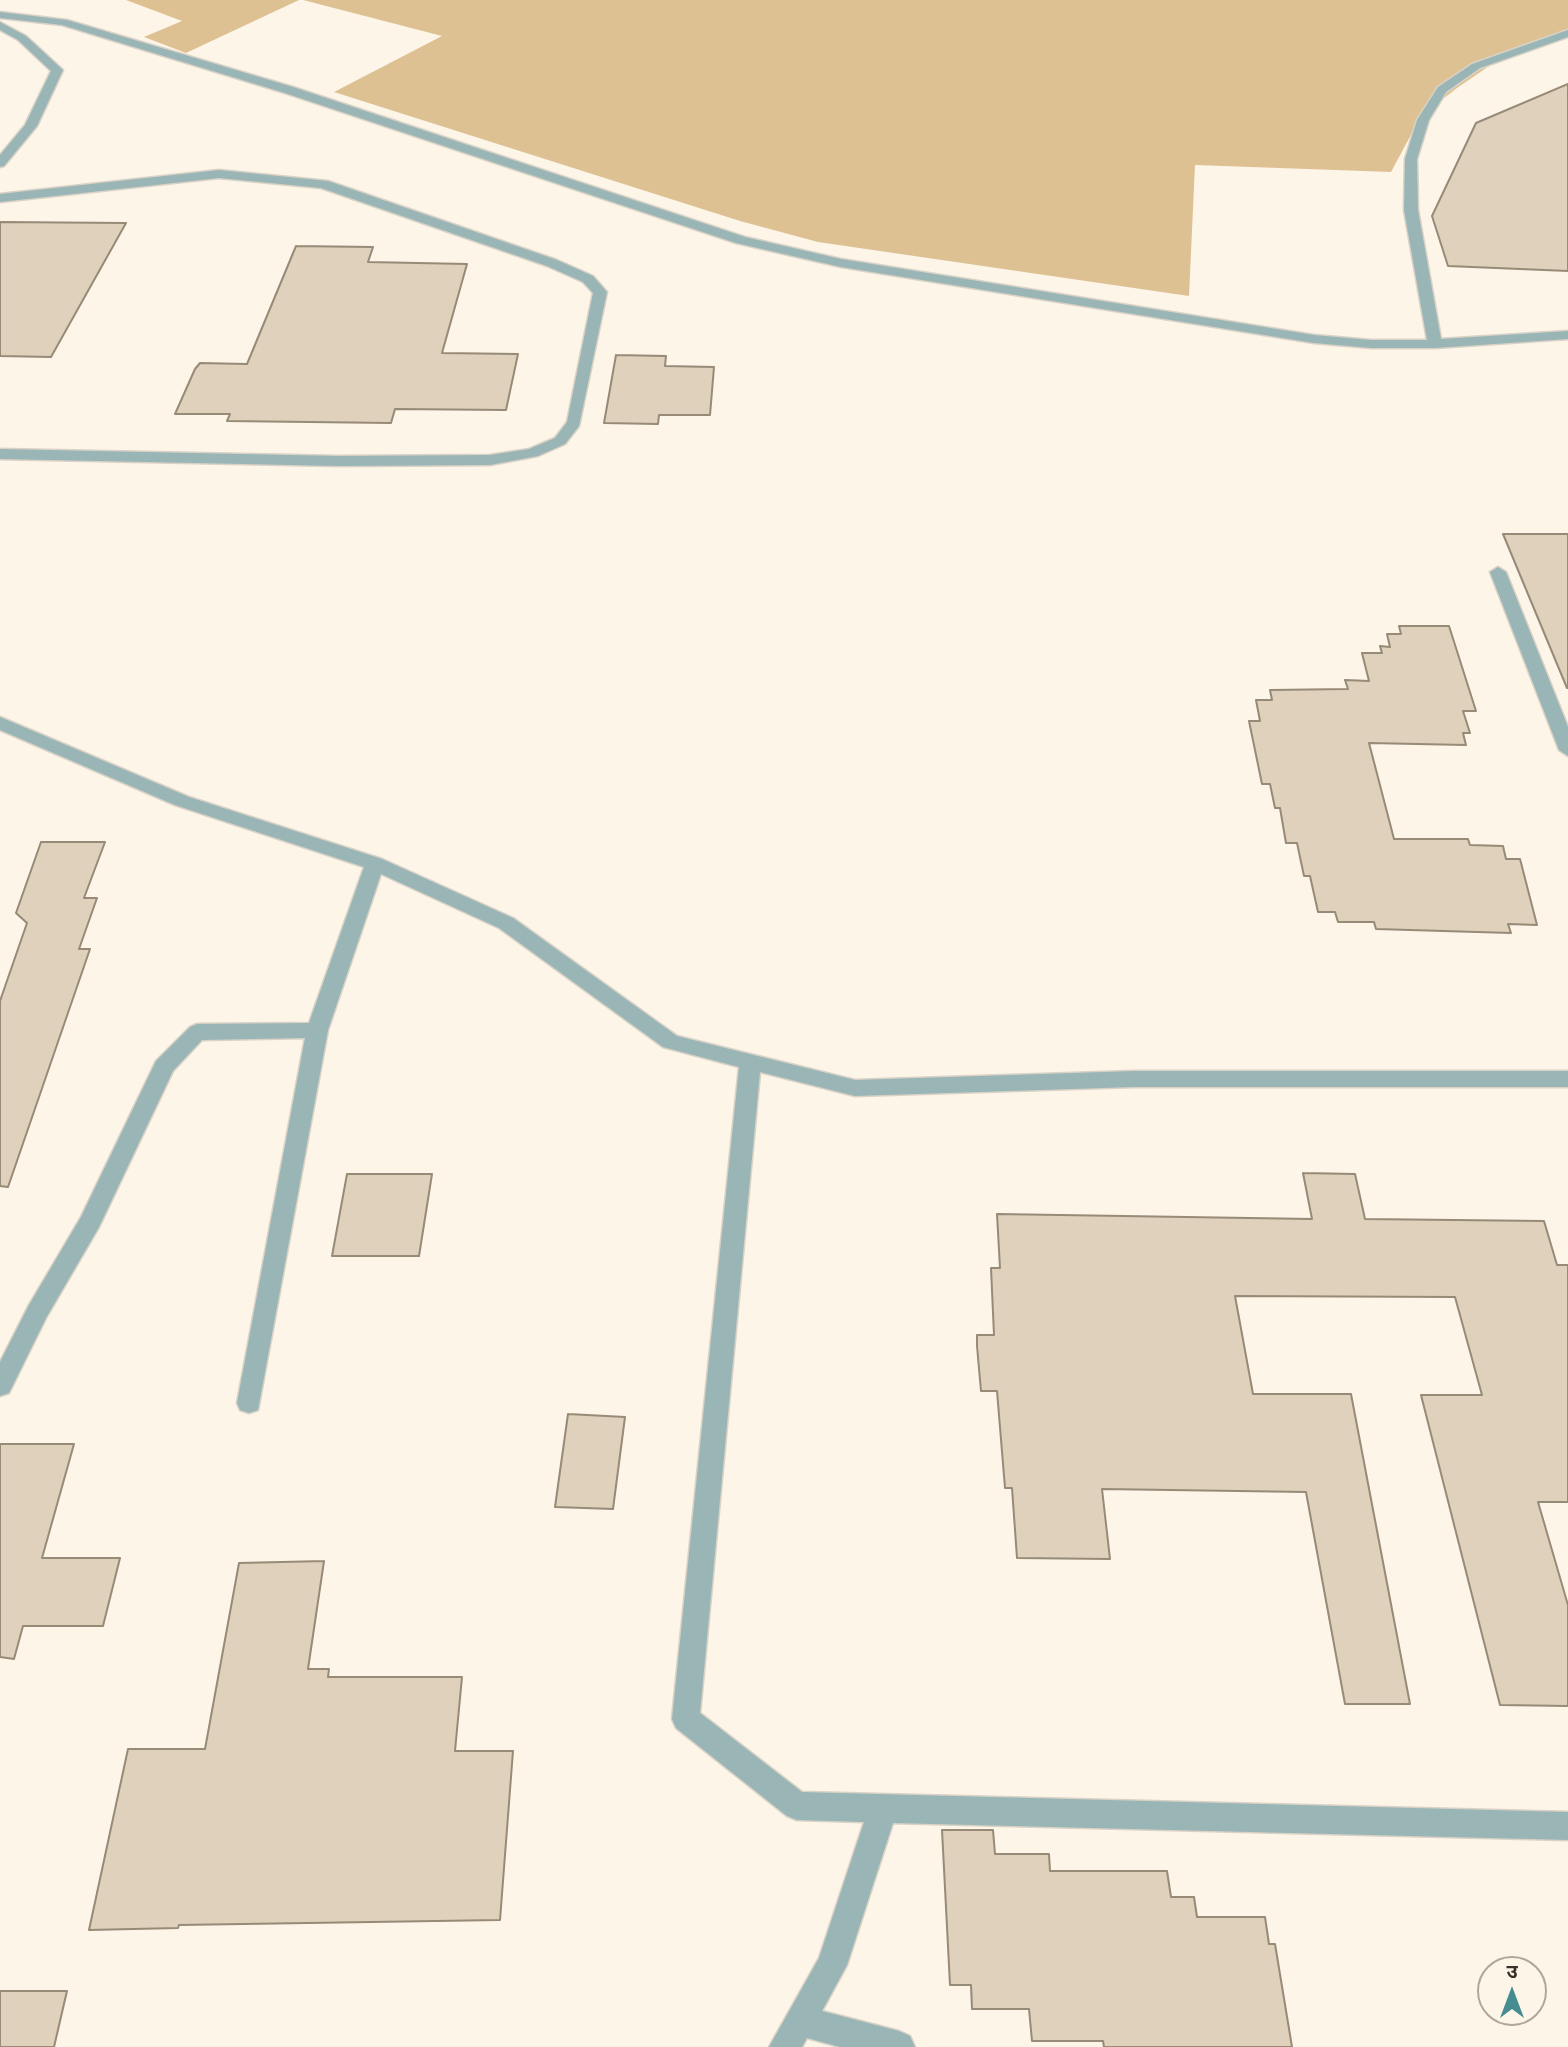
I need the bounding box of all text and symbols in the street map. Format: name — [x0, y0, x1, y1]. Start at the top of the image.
north arrow — [1477, 1956, 1547, 2026]
text: उ — [1506, 1959, 1518, 1984]

